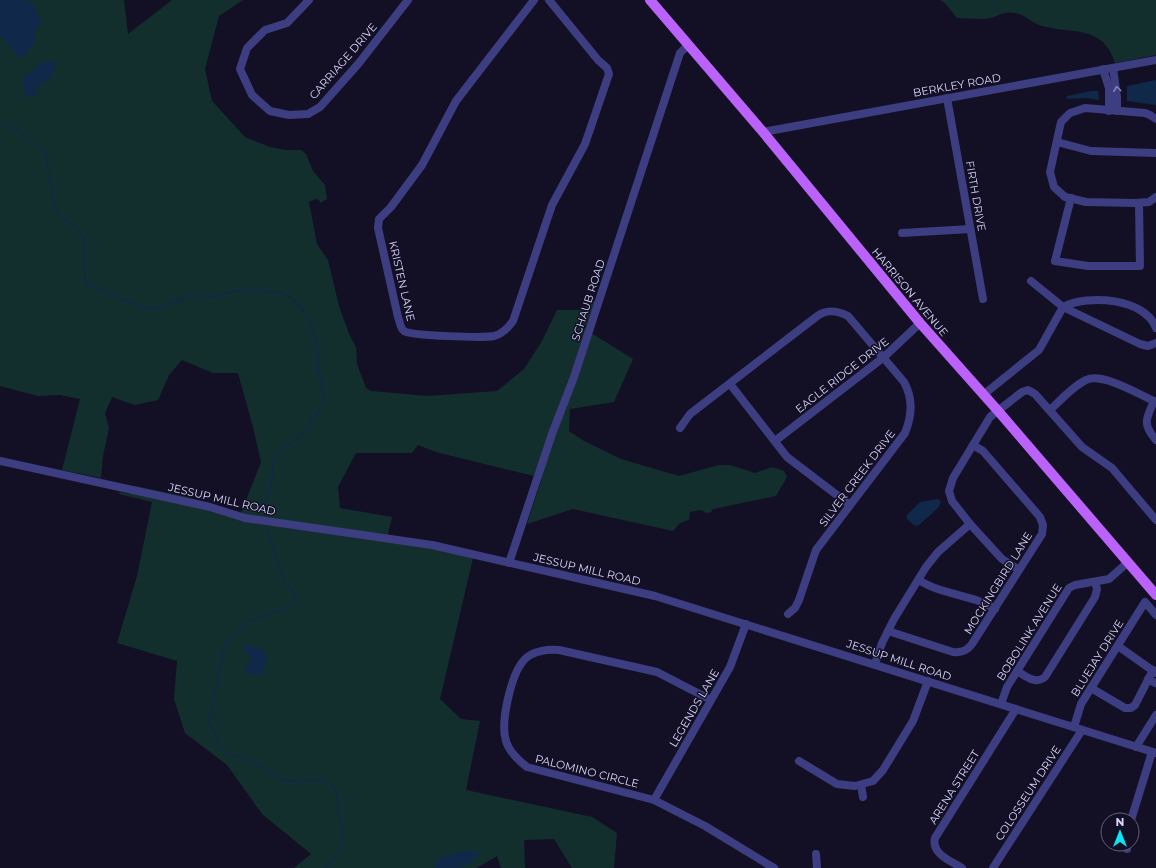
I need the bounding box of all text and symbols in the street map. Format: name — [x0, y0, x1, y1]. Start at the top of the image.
street label: CARRIAGE DRIVE — [306, 20, 380, 102]
street label: BERKLEY ROAD — [912, 70, 1002, 100]
one-way arrow — [1112, 86, 1121, 92]
street label: FIRTH DRIVE — [963, 160, 989, 232]
street label: KRISTEN LANE — [386, 240, 418, 322]
street label: HARRISON AVENUE — [869, 245, 951, 339]
street label: SCHAUB ROAD — [568, 257, 608, 343]
street label: EAGLE RIDGE DRIVE — [793, 334, 891, 416]
street label: SILVER CREEK DRIVE — [816, 427, 898, 529]
street label: JESSUP MILL ROAD — [166, 480, 277, 518]
street label: MOCKINGBIRD LANE — [961, 529, 1035, 637]
street label: JESSUP MILL ROAD — [531, 550, 642, 588]
street label: BOBOLINK AVENUE — [993, 581, 1065, 683]
street label: BLUEJAY DRIVE — [1068, 617, 1126, 699]
street label: JESSUP MILL ROAD — [844, 636, 953, 684]
street label: LEGENDS LANE — [666, 666, 722, 750]
street label: COLOSSEUM DRIVE — [992, 743, 1064, 843]
street label: ARENA STREET — [926, 747, 983, 827]
street label: PALOMINO CIRCLE — [534, 751, 640, 791]
north arrow — [1100, 812, 1140, 852]
text: N — [1116, 815, 1124, 829]

